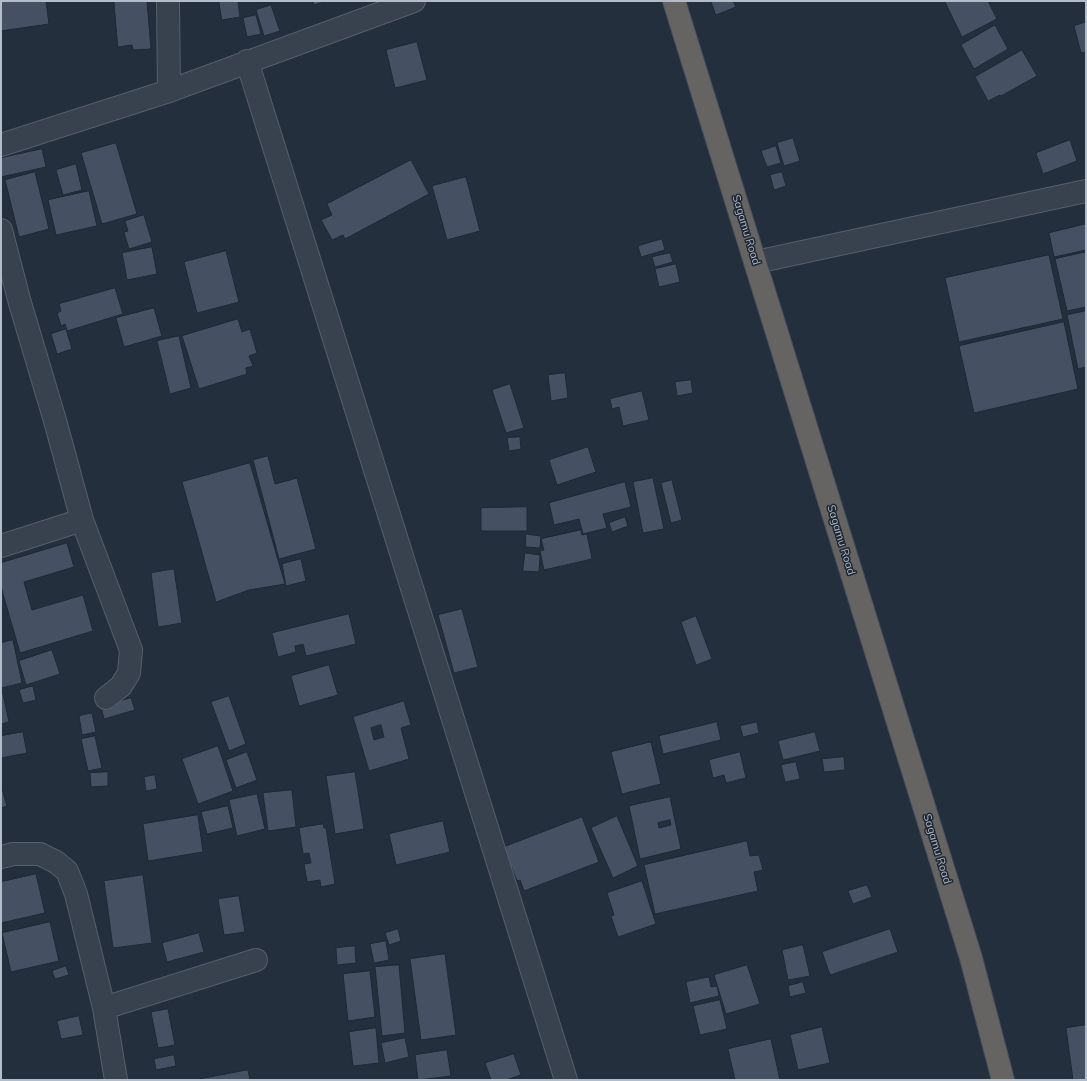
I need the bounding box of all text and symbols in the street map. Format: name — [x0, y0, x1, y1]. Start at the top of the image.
street label: Sagamu Road — [729, 193, 763, 267]
street label: Sagamu Road — [824, 503, 858, 577]
street label: Sagamu Road — [920, 812, 954, 886]

